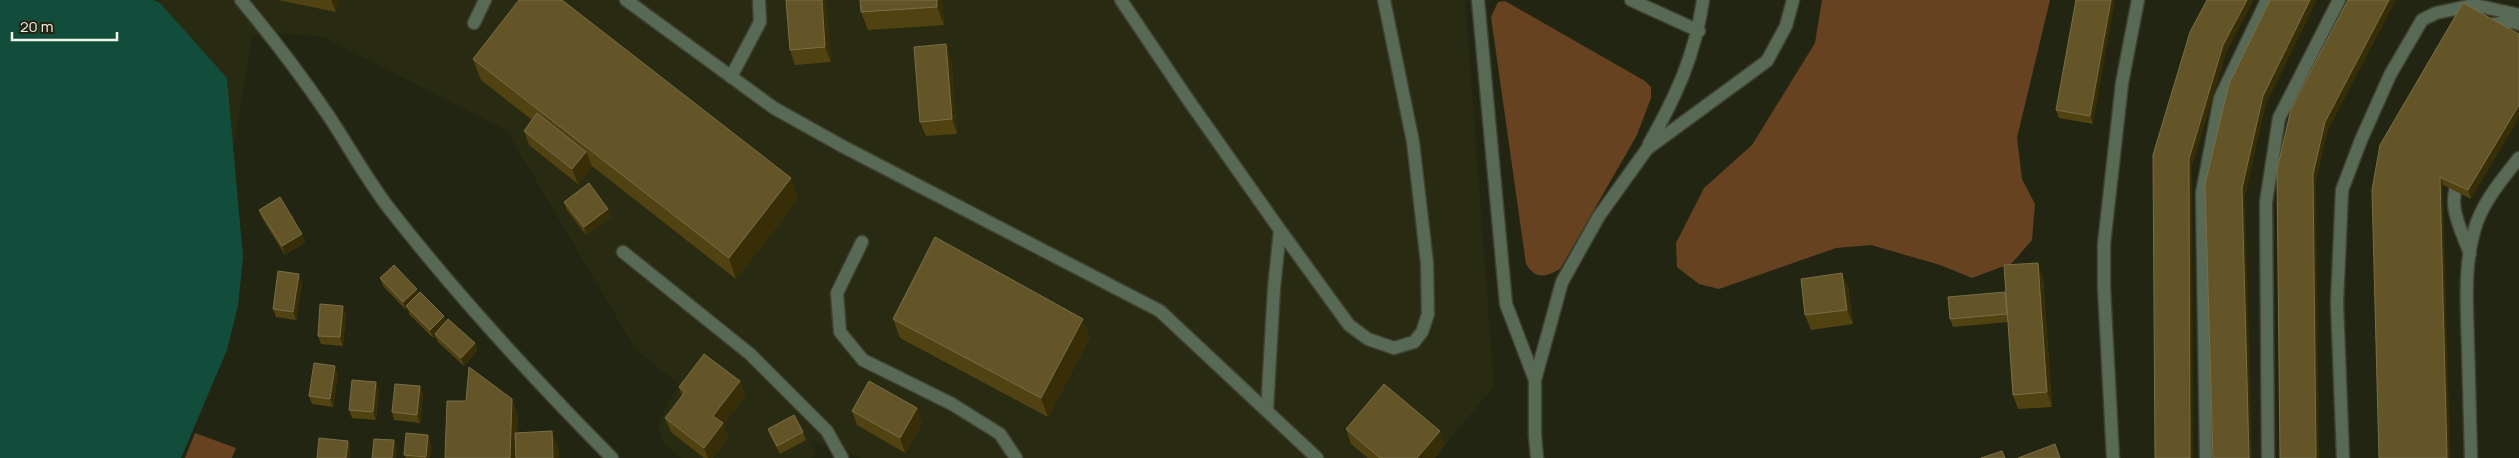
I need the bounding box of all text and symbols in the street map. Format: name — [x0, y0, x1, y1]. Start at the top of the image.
scale bar — [12, 10, 118, 42]
text: 20 m — [20, 16, 53, 37]

